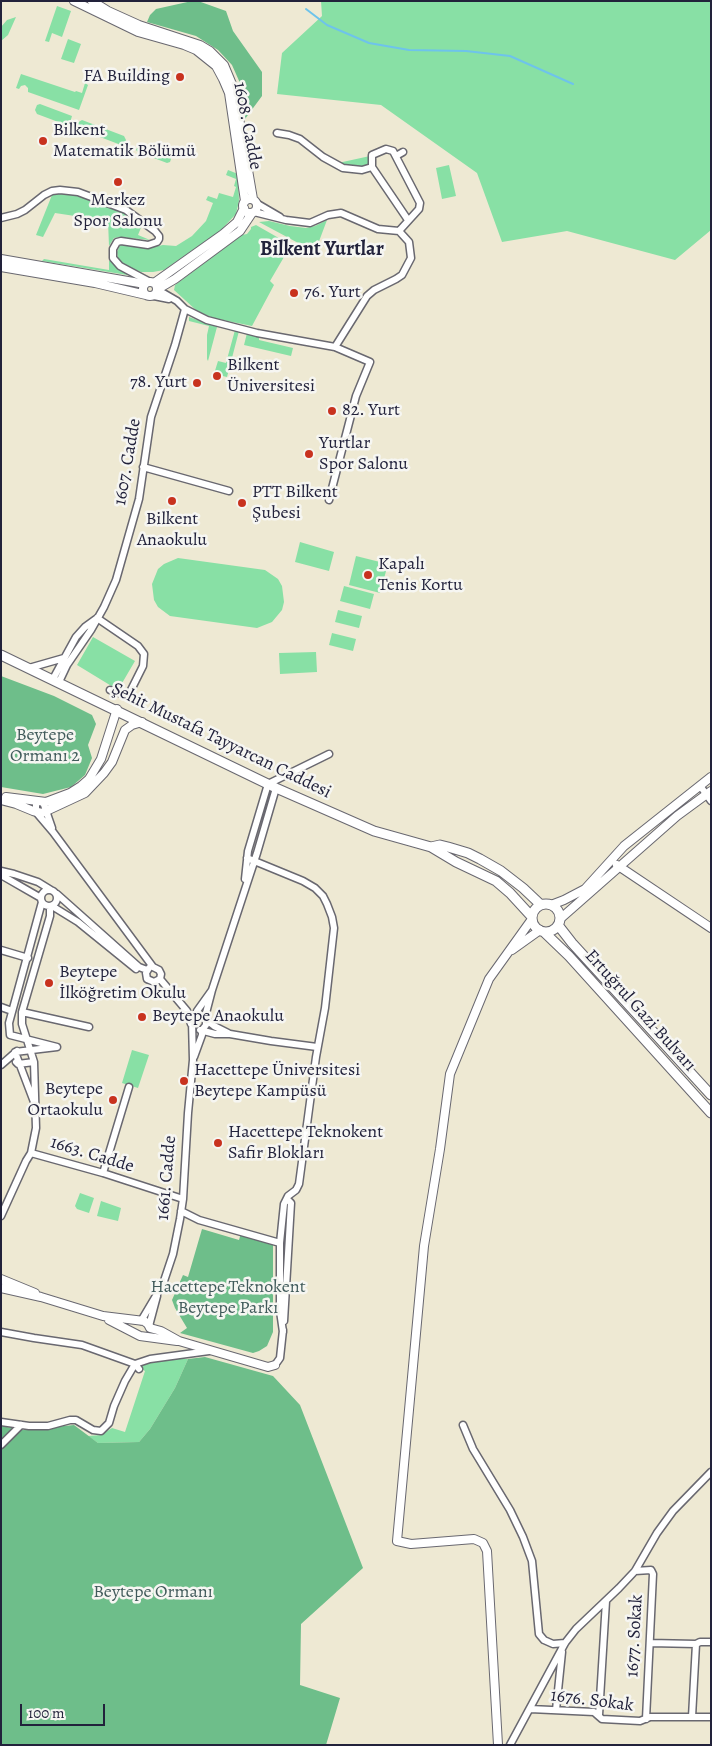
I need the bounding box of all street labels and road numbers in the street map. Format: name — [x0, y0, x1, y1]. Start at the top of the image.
street label: 1608. Cadde — [228, 80, 266, 172]
street label: 1607. Cadde — [110, 417, 146, 507]
street label: Şehit Mustafa Tayyarcan Caddesi — [108, 678, 334, 804]
street label: Ertuğrul Gazi Bulvarı — [580, 946, 700, 1076]
street label: 1663. Cadde — [48, 1132, 136, 1178]
street label: 1661. Cadde — [153, 1135, 181, 1221]
street label: 1677. Sokak — [622, 1594, 648, 1678]
street label: 1676. Sokak — [549, 1685, 635, 1717]

